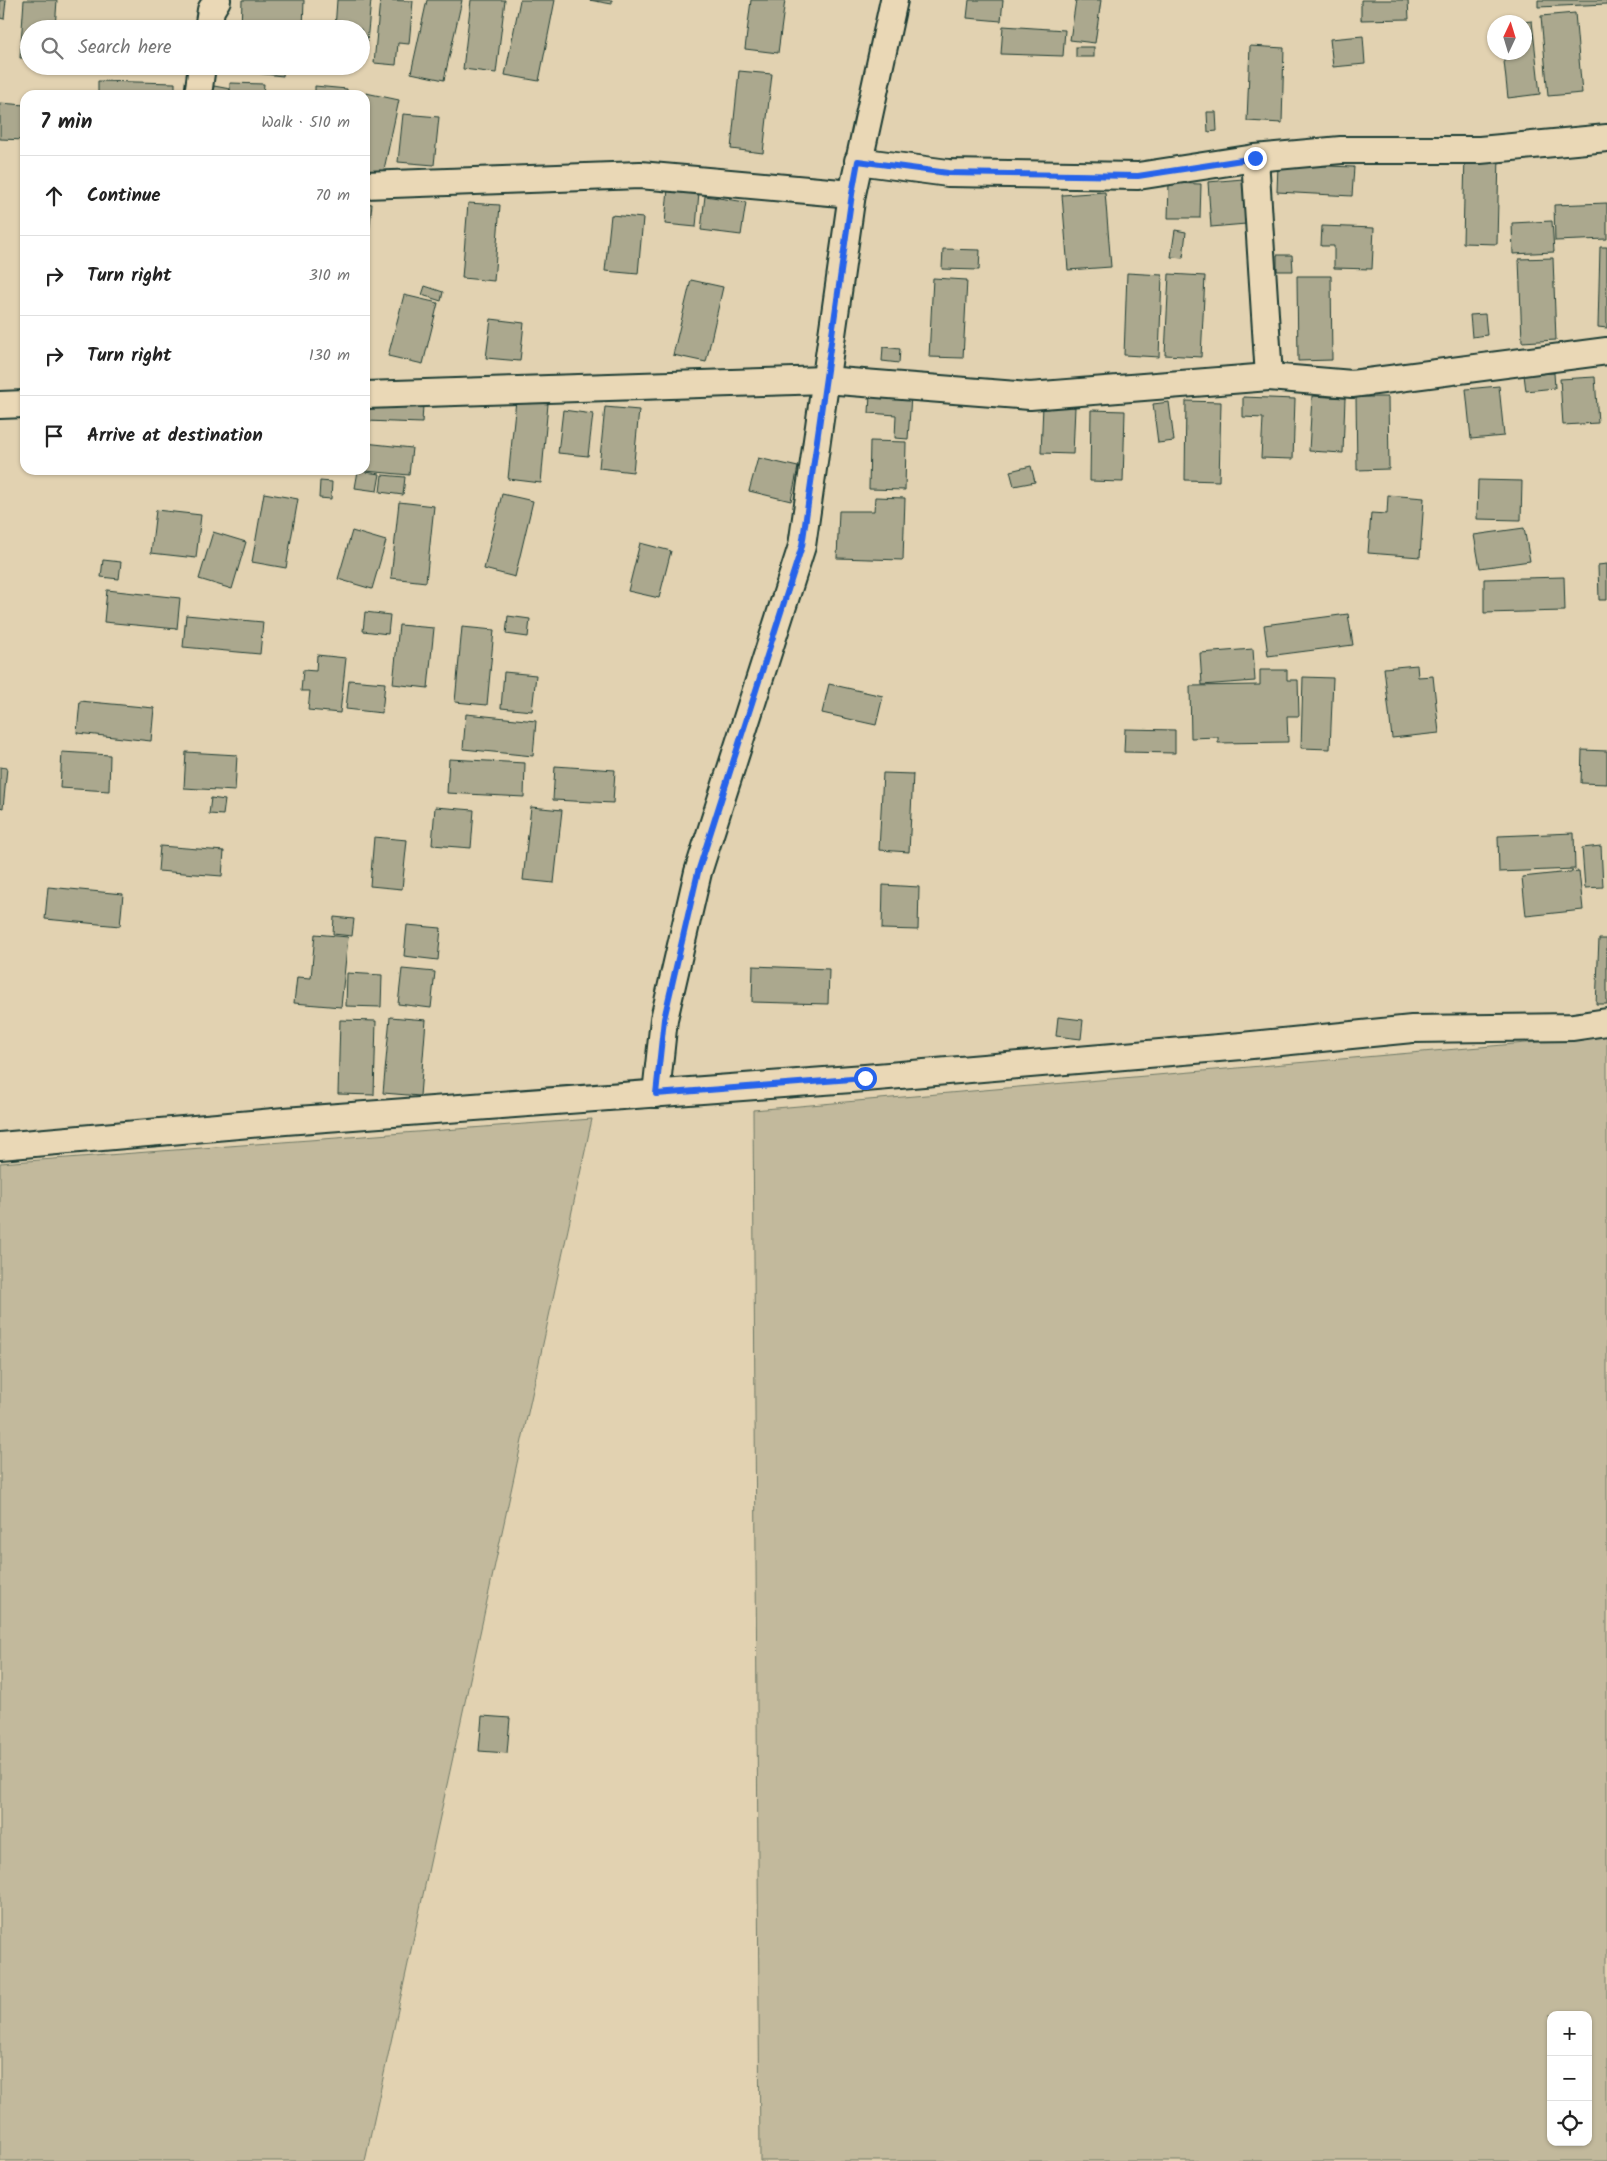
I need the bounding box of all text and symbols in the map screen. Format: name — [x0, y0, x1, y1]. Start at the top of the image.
north arrow — [1487, 15, 1532, 60]
search box — [20, 20, 370, 75]
text: Search here — [78, 33, 172, 63]
icon: search — [38, 34, 66, 62]
text: 7 min — [40, 106, 92, 139]
text: Walk · 510 m — [261, 110, 350, 135]
route end — [1244, 147, 1267, 170]
text: Continue — [87, 181, 160, 211]
icon: ahead — [40, 182, 68, 210]
text: 70 m — [315, 183, 350, 208]
text: Turn right — [87, 261, 172, 291]
icon: right — [40, 262, 68, 290]
text: 310 m — [309, 263, 350, 288]
text: Turn right — [87, 341, 172, 371]
icon: right — [40, 342, 68, 370]
text: 130 m — [309, 343, 350, 368]
text: Arrive at destination — [87, 421, 263, 451]
icon: arrive — [40, 422, 68, 450]
route start — [854, 1067, 877, 1090]
map controls — [1547, 2011, 1592, 2146]
button: + — [1547, 2011, 1592, 2056]
button: − — [1547, 2056, 1592, 2101]
button: locate — [1547, 2101, 1592, 2146]

